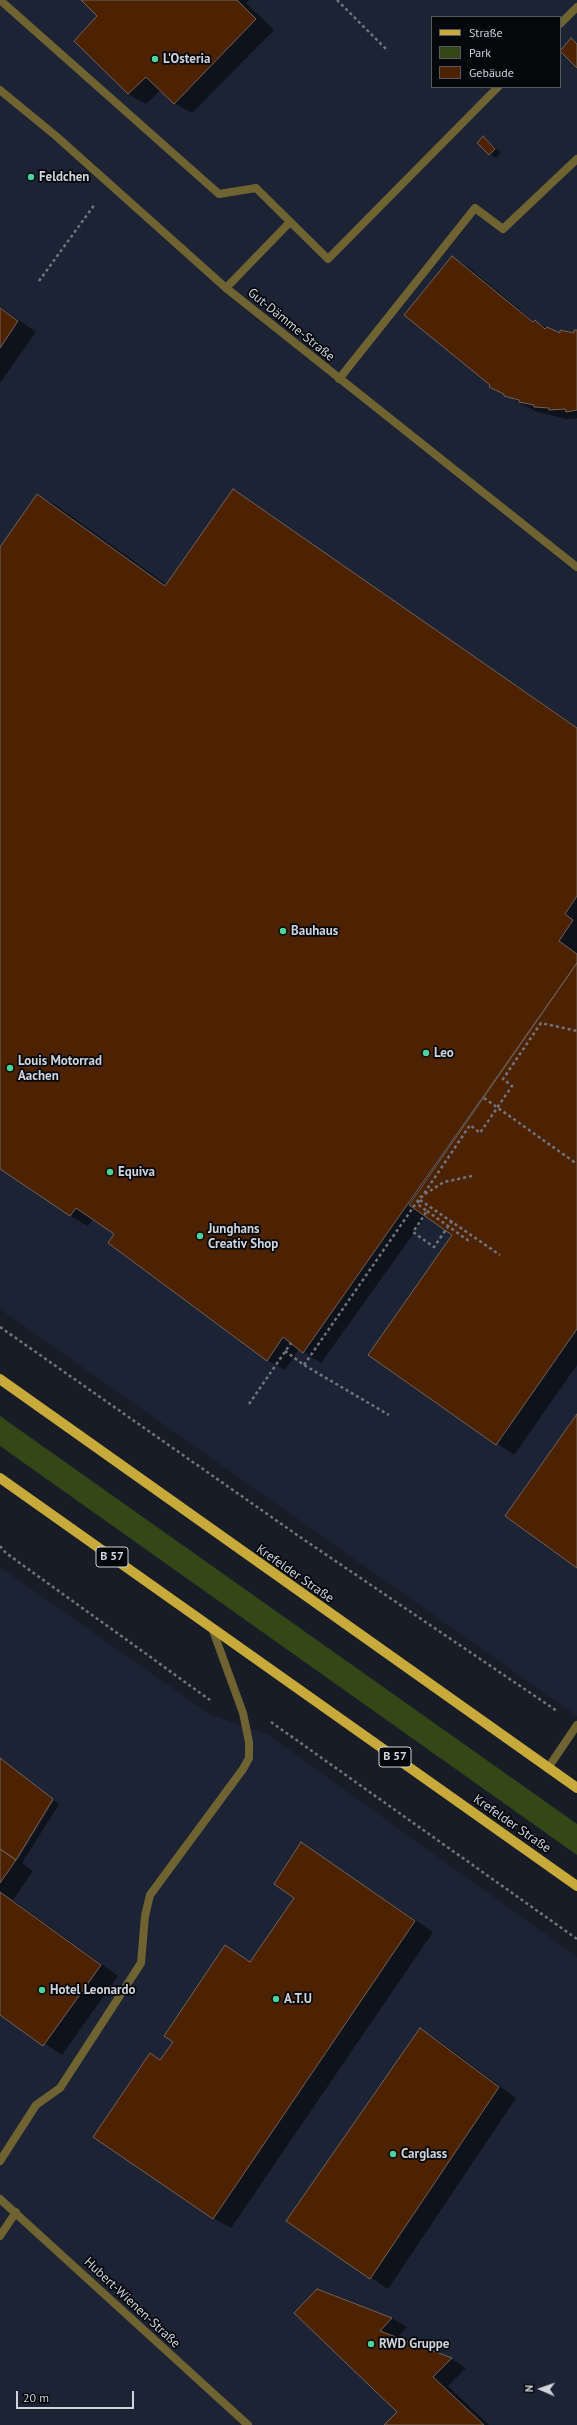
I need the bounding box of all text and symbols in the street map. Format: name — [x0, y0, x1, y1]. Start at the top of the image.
legend — [431, 16, 561, 88]
text: Straße — [469, 25, 503, 40]
text: Park — [469, 45, 491, 60]
place label: L'Osteria — [163, 51, 210, 67]
marker: L'Osteria — [150, 54, 160, 64]
text: Gebäude — [469, 65, 514, 80]
place label: Feldchen — [39, 169, 89, 185]
marker: Feldchen — [26, 172, 36, 182]
street label: Gut-Dämme-Straße — [244, 285, 338, 365]
place label: Bauhaus — [291, 923, 338, 939]
marker: Bauhaus — [278, 926, 288, 936]
place label: Leo — [434, 1045, 454, 1061]
marker: Leo — [421, 1048, 431, 1058]
place label: Louis Motorrad Aachen — [18, 1053, 102, 1084]
marker: Louis Motorrad Aachen — [5, 1063, 15, 1073]
place label: Equiva — [118, 1164, 155, 1180]
marker: Equiva — [105, 1167, 115, 1177]
place label: Junghans Creativ Shop — [208, 1221, 278, 1252]
marker: Junghans Creativ Shop — [195, 1231, 205, 1241]
street label: Krefelder Straße — [253, 1542, 337, 1606]
road number: B 57 — [96, 1547, 128, 1567]
road number: B 57 — [379, 1747, 411, 1767]
street label: Krefelder Straße — [470, 1792, 554, 1856]
place label: Hotel Leonardo — [50, 1982, 135, 1998]
marker: Hotel Leonardo — [37, 1985, 47, 1995]
place label: A.T.U — [284, 1991, 312, 2007]
marker: A.T.U — [271, 1994, 281, 2004]
place label: Carglass — [401, 2146, 447, 2162]
marker: Carglass — [388, 2149, 398, 2159]
street label: Hubert-Wienen-Straße — [81, 2254, 183, 2352]
place label: RWD Gruppe — [379, 2336, 449, 2352]
marker: RWD Gruppe — [366, 2339, 376, 2349]
north arrow — [521, 2369, 561, 2409]
scale bar — [18, 2383, 136, 2409]
text: N — [522, 2385, 536, 2392]
text: 20 m — [23, 2390, 49, 2405]

